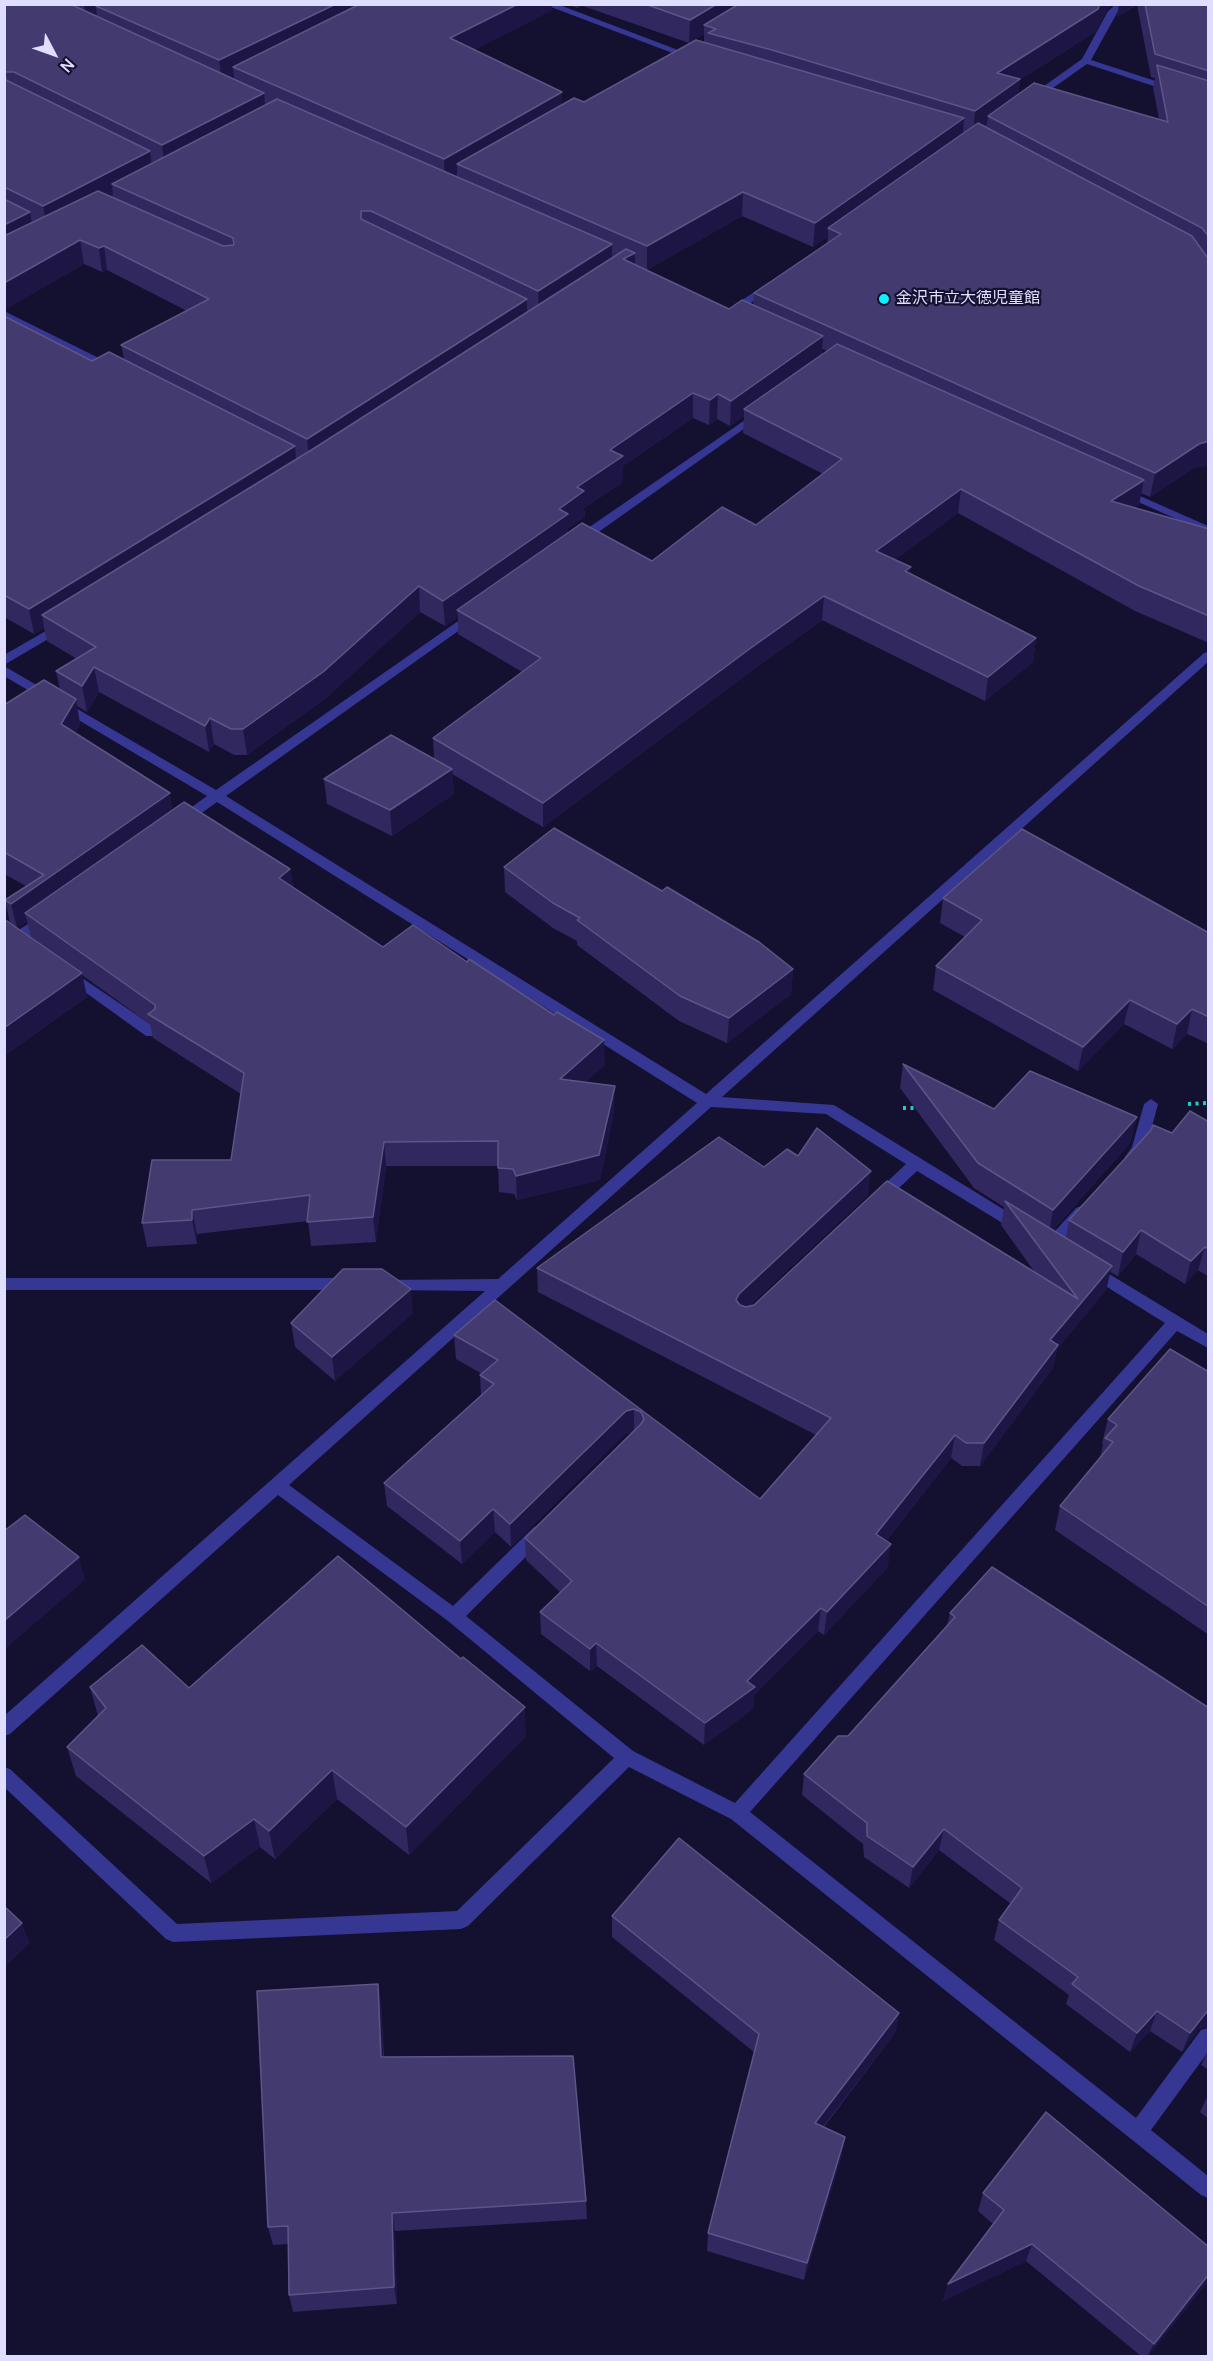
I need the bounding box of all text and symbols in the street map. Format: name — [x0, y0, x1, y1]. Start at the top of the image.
north arrow — [24, 24, 84, 84]
text: N — [56, 54, 80, 77]
place label: 金沢市立大徳児童館 — [896, 289, 1040, 309]
marker: 金沢市立大徳児童館 — [877, 292, 891, 306]

